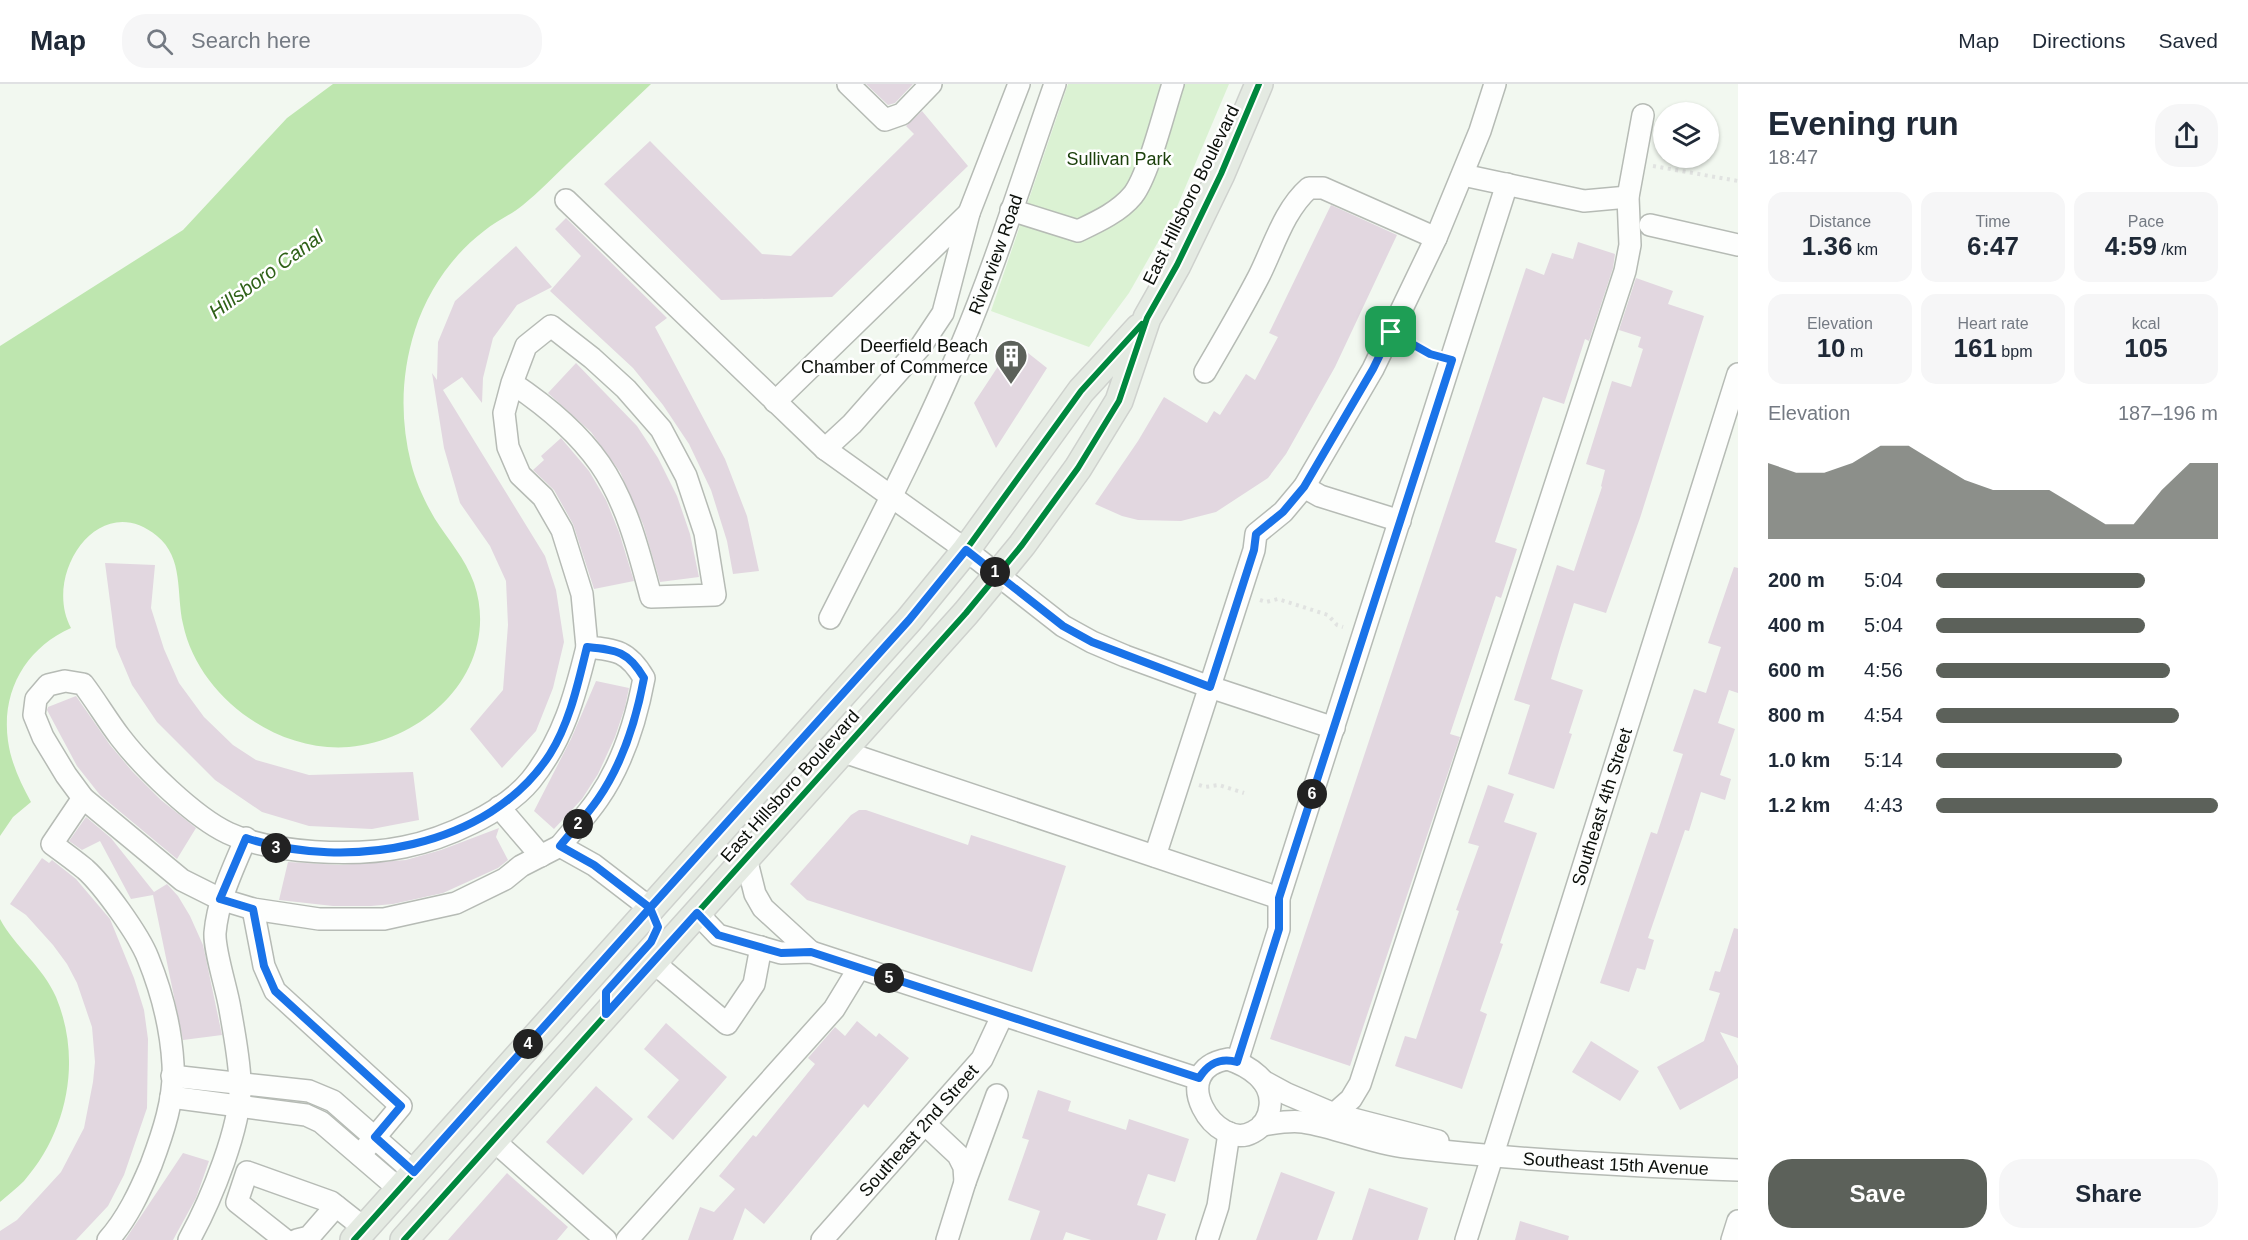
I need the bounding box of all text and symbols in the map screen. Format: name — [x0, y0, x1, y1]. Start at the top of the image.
search box — [122, 14, 542, 68]
text: Map — [30, 25, 86, 56]
icon: search — [143, 25, 176, 58]
text: Search here — [191, 28, 311, 53]
text: Map — [1958, 29, 1999, 52]
text: Directions — [2032, 29, 2125, 52]
text: Saved — [2158, 29, 2218, 52]
street label: East Hillsboro Boulevard — [1139, 102, 1243, 288]
map controls — [1653, 102, 1719, 168]
button: layers — [1653, 102, 1719, 168]
button: share — [2155, 104, 2218, 167]
text: Evening run — [1768, 105, 1959, 142]
text: 18:47 — [1768, 146, 1818, 168]
park label: Sullivan Park — [1066, 149, 1173, 169]
street label: Riverview Road — [965, 192, 1027, 317]
text: Distance — [1809, 213, 1871, 230]
text: Time — [1976, 213, 2010, 230]
text: Pace — [2128, 213, 2164, 230]
water label: Hillsboro Canal — [205, 225, 328, 323]
text: 1.36 — [1802, 231, 1852, 261]
text: 6:47 — [1967, 231, 2019, 261]
text: 4:59 — [2105, 231, 2157, 261]
text: km — [1852, 241, 1878, 258]
text: /km — [2157, 241, 2187, 258]
pin — [1365, 306, 1416, 357]
icon: arrive — [1374, 315, 1407, 348]
text: Elevation — [1807, 315, 1873, 332]
text: Heart rate — [1957, 315, 2029, 332]
text: kcal — [2132, 315, 2160, 332]
text: 10 — [1817, 333, 1846, 363]
text: 161 — [1954, 333, 1997, 363]
text: 105 — [2124, 333, 2168, 363]
place label: Deerfield Beach Chamber of Commerce — [801, 336, 988, 377]
building icon: Deerfield Beach Chamber of Commerce — [993, 338, 1029, 385]
text: m — [1846, 343, 1863, 360]
text: bpm — [1997, 343, 2032, 360]
text: Elevation — [1768, 402, 1850, 424]
text: 187–196 m — [2118, 402, 2218, 424]
pin: 1 — [980, 557, 1010, 587]
text: 1 — [991, 563, 999, 580]
text: 200 m — [1768, 569, 1825, 591]
text: 5:04 — [1864, 569, 1903, 591]
text: 400 m — [1768, 614, 1825, 636]
text: 5:04 — [1864, 614, 1903, 636]
text: 600 m — [1768, 659, 1825, 681]
text: 4:56 — [1864, 659, 1903, 681]
text: 800 m — [1768, 704, 1825, 726]
text: 4:54 — [1864, 704, 1903, 726]
street label: East Hillsboro Boulevard — [717, 706, 863, 866]
street label: Southeast 4th Street — [1568, 725, 1636, 888]
text: 1.0 km — [1768, 749, 1830, 771]
text: 5:14 — [1864, 749, 1903, 771]
pin: 6 — [1297, 779, 1327, 809]
text: 6 — [1308, 785, 1316, 802]
text: 1.2 km — [1768, 794, 1830, 816]
text: 4:43 — [1864, 794, 1903, 816]
pin: 2 — [563, 809, 593, 839]
text: 2 — [574, 815, 582, 832]
pin: 3 — [261, 833, 291, 863]
text: 3 — [272, 839, 280, 856]
pin: 5 — [874, 963, 904, 993]
text: 5 — [885, 969, 893, 986]
pin: 4 — [513, 1029, 543, 1059]
text: 4 — [524, 1035, 532, 1052]
street label: Southeast 2nd Street — [855, 1061, 982, 1201]
street label: Southeast 15th Avenue — [1522, 1148, 1709, 1179]
button: Save — [1768, 1159, 1987, 1228]
button: Share — [1999, 1159, 2218, 1228]

